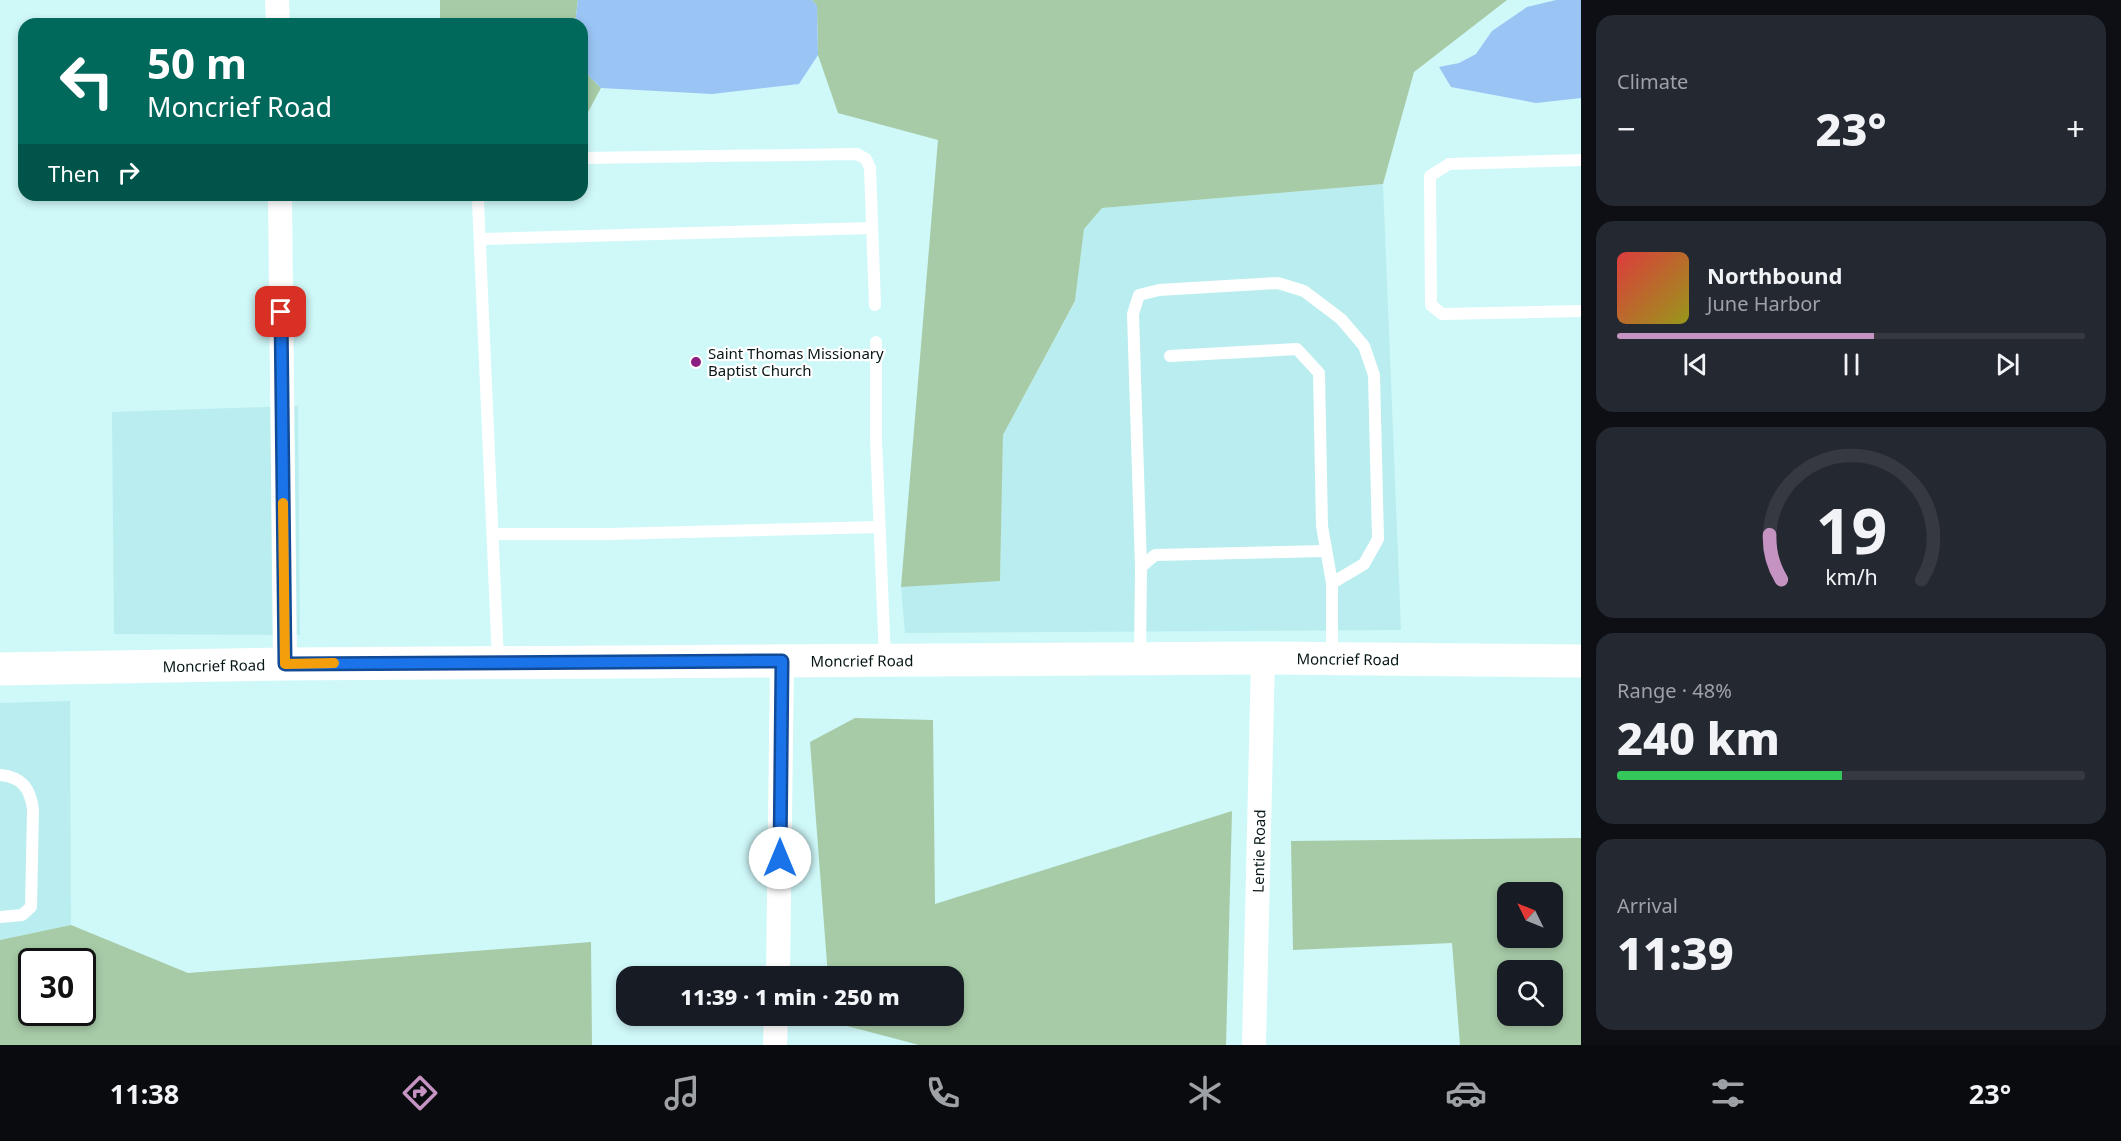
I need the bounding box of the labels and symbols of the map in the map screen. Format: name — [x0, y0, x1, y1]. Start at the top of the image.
pin — [255, 286, 306, 337]
place label: Saint Thomas Missionary Baptist Church — [708, 343, 884, 380]
marker: Saint Thomas Missionary Baptist Church — [689, 355, 703, 369]
street label: Moncrief Road — [1296, 648, 1399, 669]
street label: Moncrief Road — [810, 650, 913, 671]
street label: Moncrief Road — [162, 654, 266, 676]
street label: Lentie Road — [1248, 809, 1269, 893]
position arrow — [748, 826, 812, 890]
north arrow — [1497, 882, 1563, 948]
speed limit sign: 30 — [18, 948, 96, 1026]

